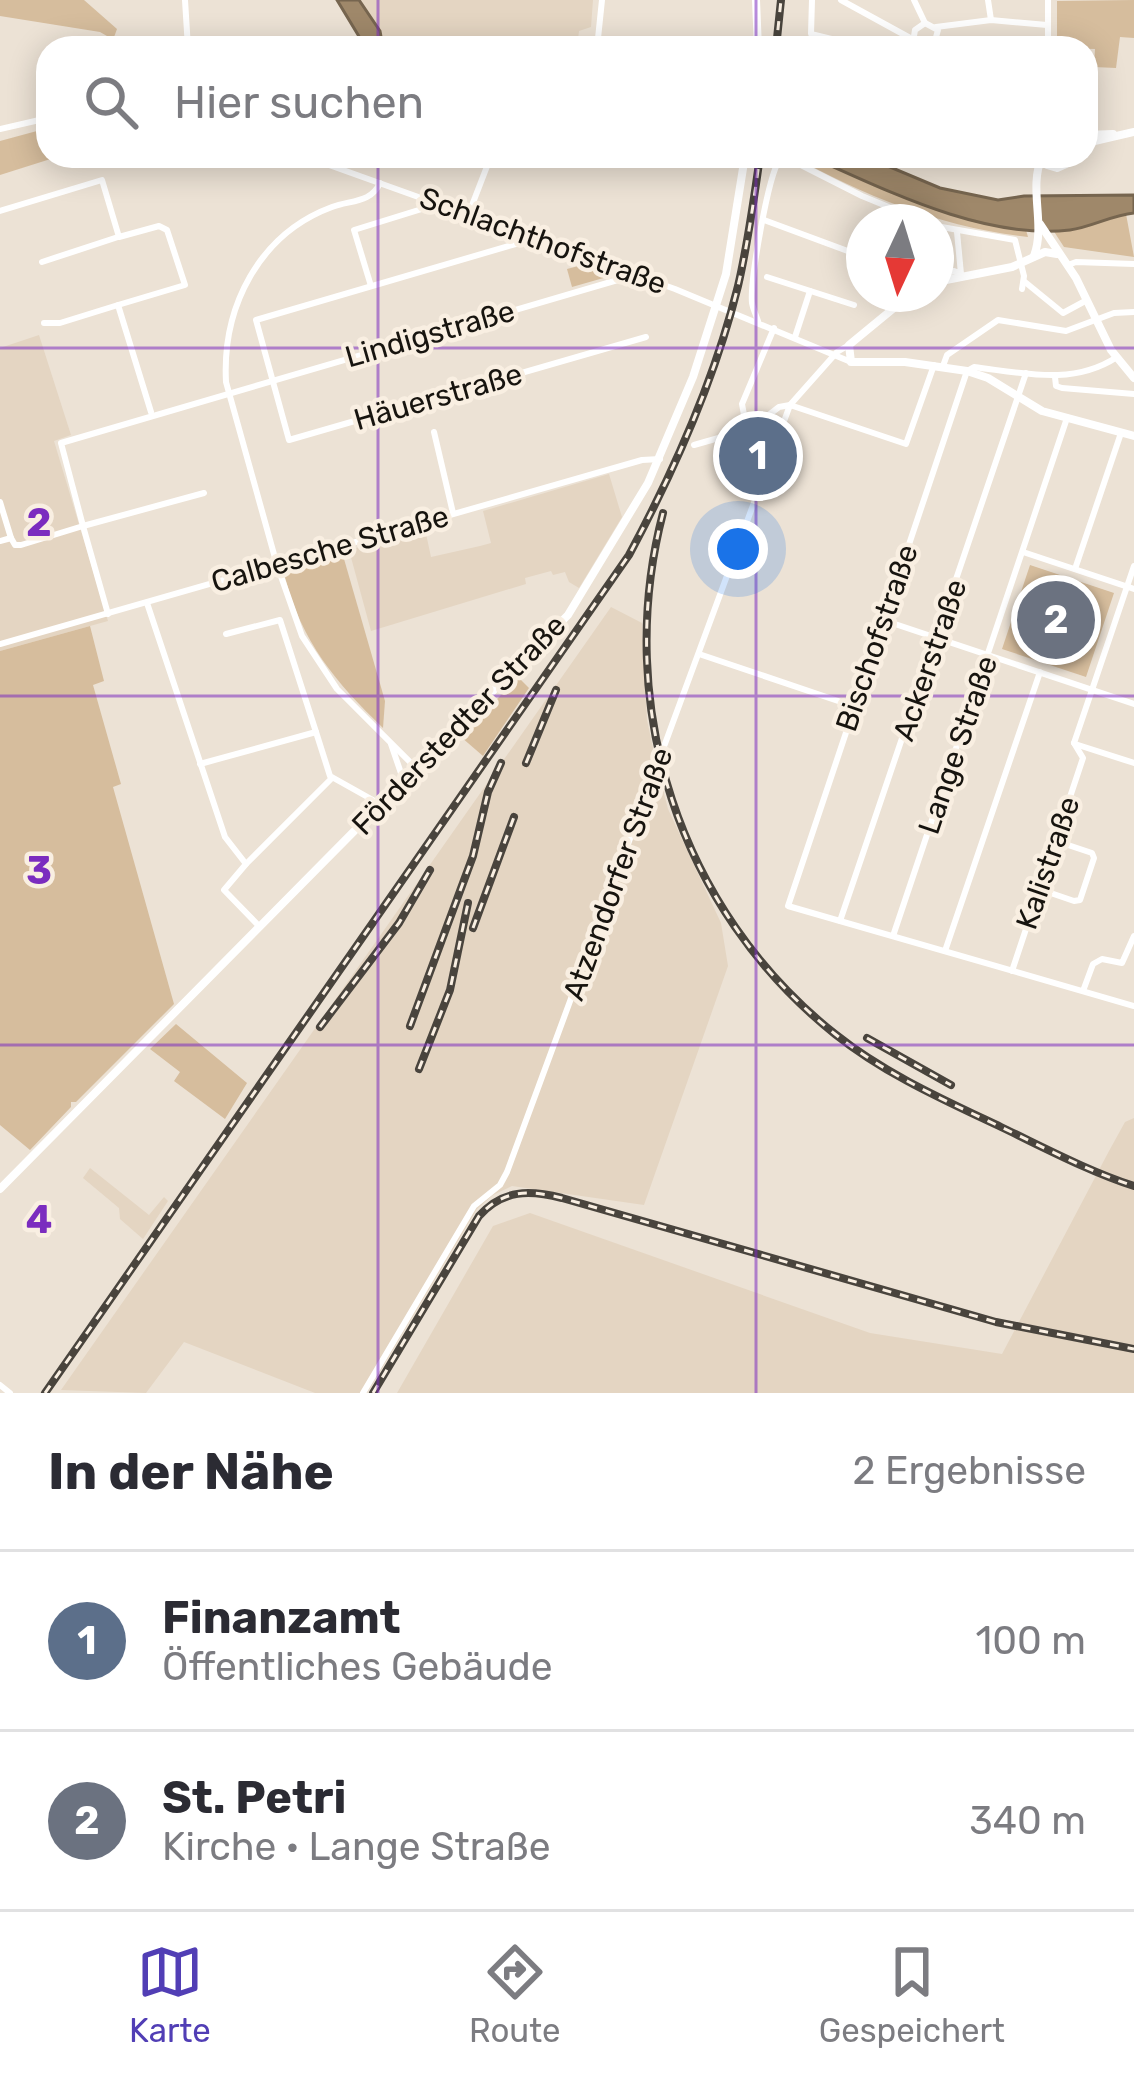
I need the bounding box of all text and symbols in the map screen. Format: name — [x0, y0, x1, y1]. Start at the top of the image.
search box — [36, 36, 1098, 168]
icon: search — [78, 69, 144, 135]
text: Hier suchen — [174, 76, 424, 129]
street label: Schlachthofstraße — [415, 180, 671, 302]
north arrow — [846, 204, 954, 312]
street label: Lindigstraße — [341, 293, 519, 375]
street label: Häuerstraße — [350, 356, 526, 438]
pin: 1 — [719, 411, 797, 501]
street label: Calbesche Straße — [207, 498, 453, 600]
text: 2 — [26, 500, 52, 546]
your location — [708, 519, 768, 579]
street label: Bischofstraße — [828, 540, 926, 736]
street label: Ackerstraße — [886, 574, 974, 746]
pin: 2 — [1017, 575, 1095, 665]
street label: Förderstedter Straße — [345, 607, 573, 843]
street label: Lange Straße — [911, 651, 1005, 839]
street label: Atzendorfer Straße — [556, 743, 680, 1005]
street label: Kalistraße — [1008, 792, 1088, 934]
text: 3 — [26, 848, 52, 894]
text: 4 — [26, 1197, 52, 1243]
text: In der Nähe — [48, 1441, 334, 1502]
text: 2 Ergebnisse — [852, 1448, 1086, 1494]
text: Finanzamt — [162, 1591, 401, 1644]
text: 1 — [77, 1618, 97, 1664]
text: 100 m — [976, 1618, 1086, 1664]
text: Öffentliches Gebäude — [162, 1644, 553, 1690]
text: St. Petri — [162, 1771, 346, 1824]
text: 2 — [74, 1798, 100, 1844]
text: 340 m — [969, 1798, 1086, 1844]
text: Kirche · Lange Straße — [162, 1824, 551, 1870]
tab: Karte — [129, 1939, 211, 2050]
tab: Route — [469, 1939, 561, 2050]
tab: Gespeichert — [819, 1939, 1005, 2050]

